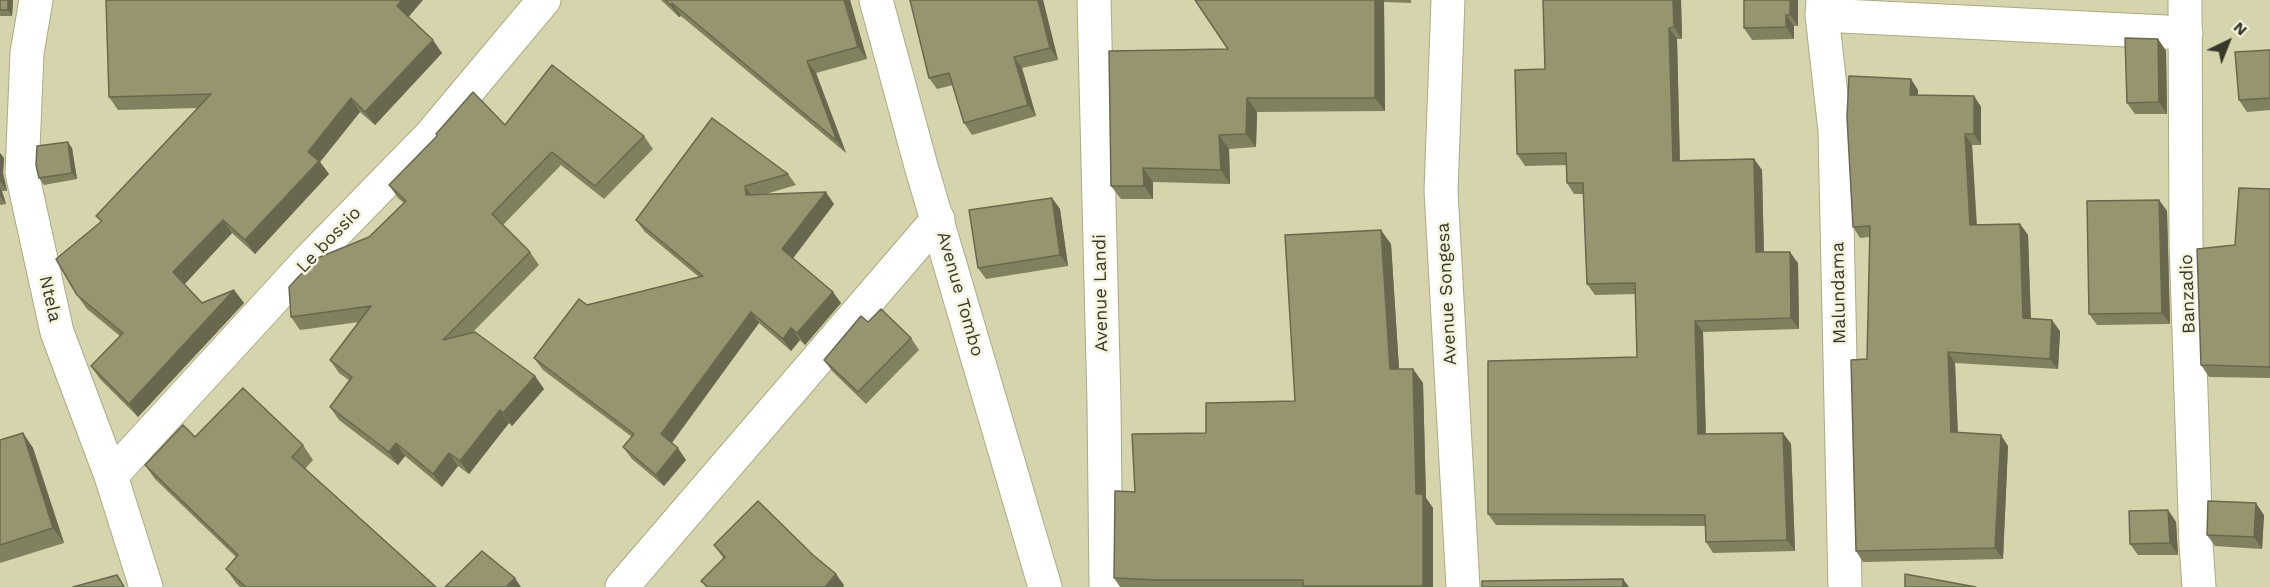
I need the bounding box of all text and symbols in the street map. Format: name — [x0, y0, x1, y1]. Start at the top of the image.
north arrow — [2198, 12, 2258, 72]
text: N — [2230, 17, 2251, 39]
street label: Le bossio — [292, 202, 366, 278]
street label: Avenue Songesa — [1432, 222, 1462, 366]
street label: Avenue Tombo — [932, 229, 988, 359]
street label: Avenue Landi — [1089, 234, 1113, 352]
street label: Malundama — [1827, 242, 1851, 344]
street label: Banzadio — [2176, 254, 2200, 334]
street label: Ntela — [34, 274, 66, 324]

